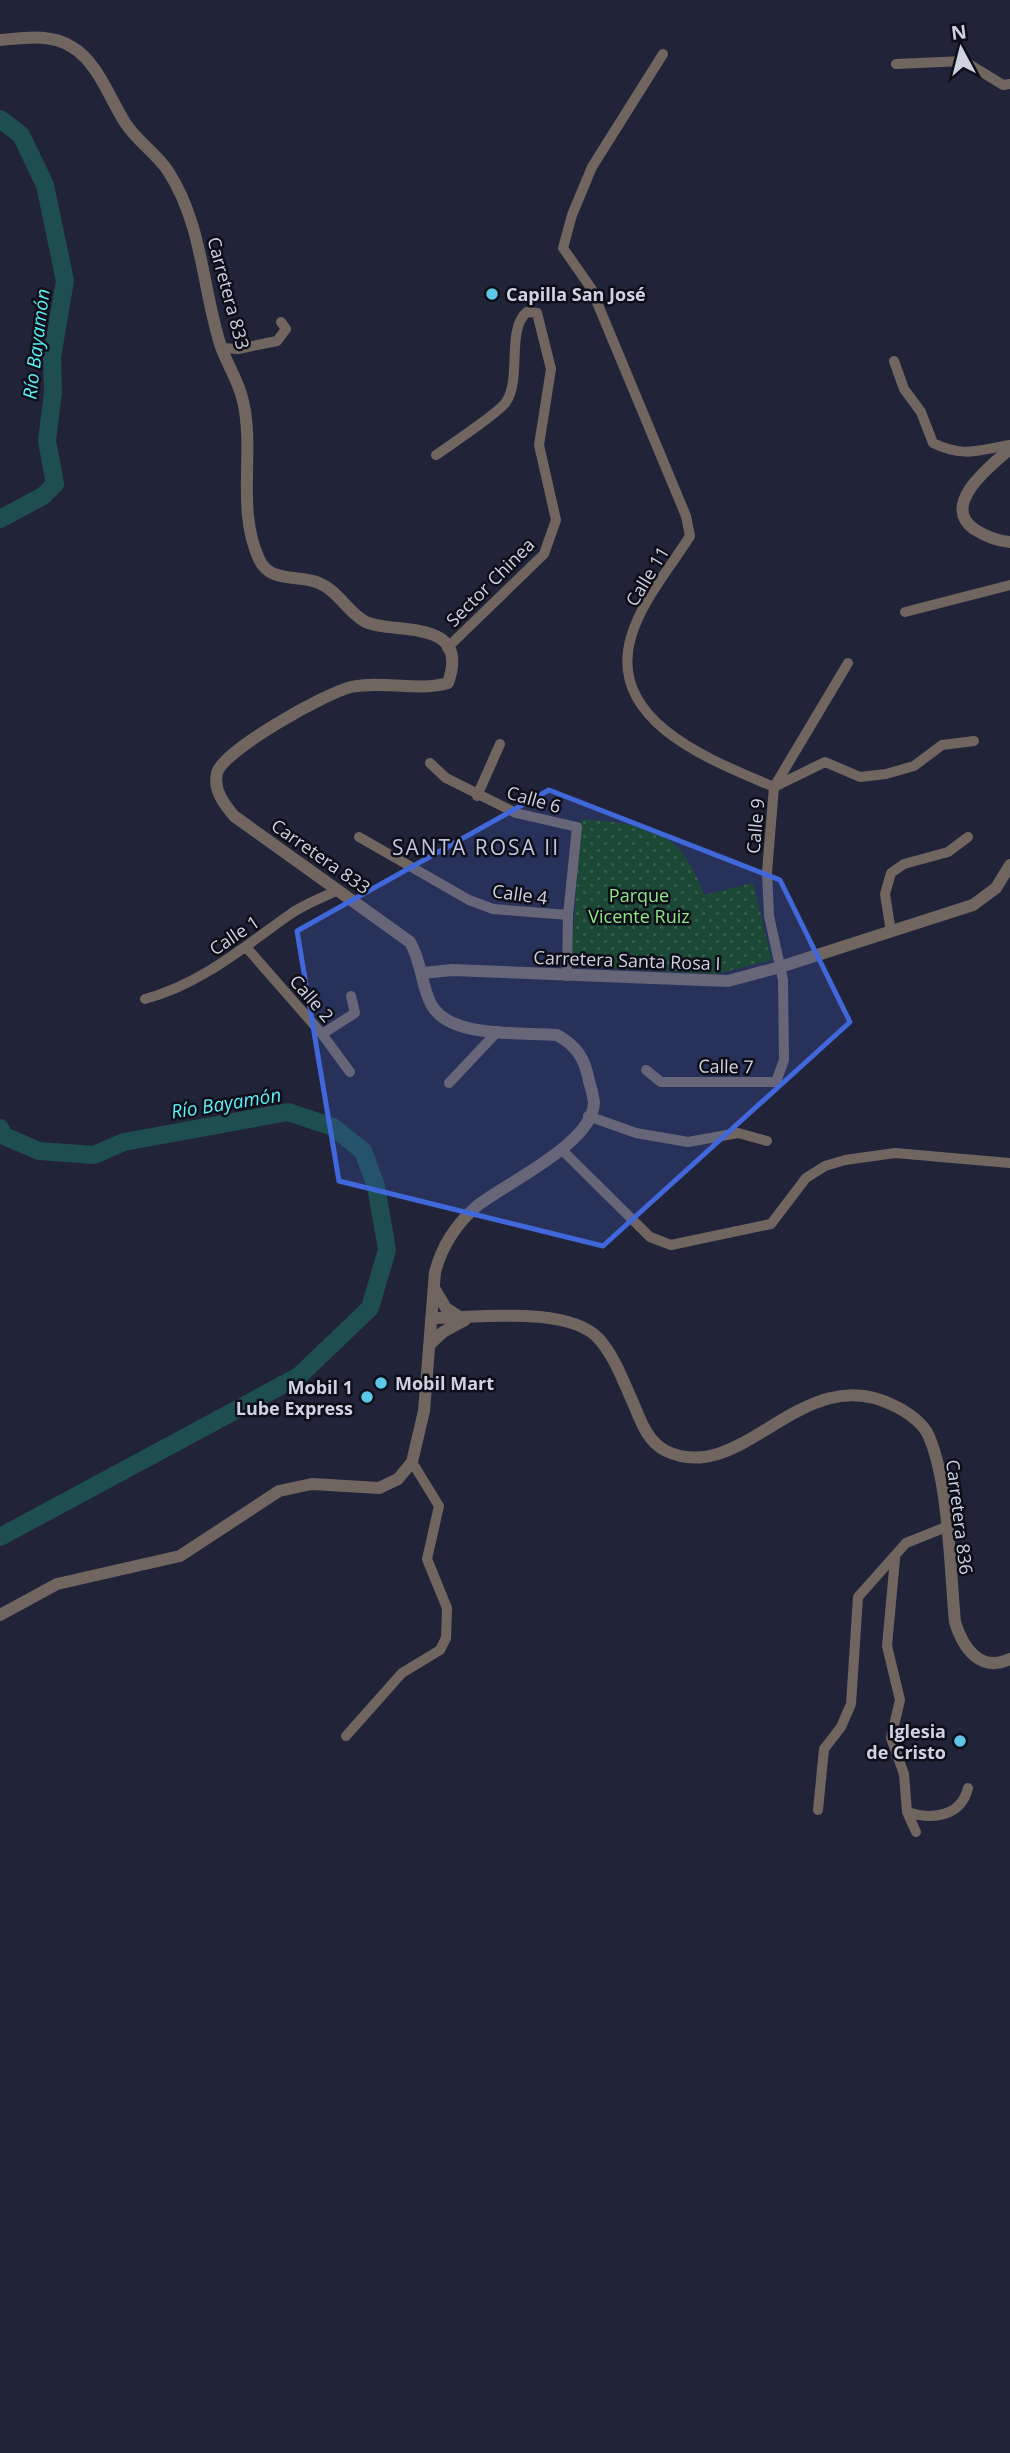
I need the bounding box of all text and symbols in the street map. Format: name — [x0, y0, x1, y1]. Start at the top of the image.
north arrow — [926, 14, 996, 84]
text: N — [950, 18, 968, 46]
street label: Carretera 833 — [202, 234, 256, 352]
place label: Capilla San José — [506, 282, 646, 306]
marker: Capilla San José — [484, 286, 500, 302]
water label: Río Bayamón — [16, 287, 56, 401]
street label: Sector Chinea — [441, 533, 539, 631]
street label: Calle 11 — [620, 542, 674, 610]
street label: Calle 6 — [504, 780, 564, 818]
street label: Calle 9 — [741, 797, 769, 855]
street label: Carretera 833 — [267, 813, 375, 899]
district label: SANTA ROSA II — [392, 833, 560, 861]
street label: Calle 4 — [491, 878, 549, 910]
park label: Parque Vicente Ruiz — [588, 883, 690, 928]
street label: Calle 1 — [204, 910, 264, 960]
street label: Carretera Santa Rosa I — [533, 945, 721, 975]
street label: Calle 2 — [285, 969, 339, 1027]
street label: Calle 7 — [698, 1054, 754, 1078]
water label: Río Bayamón — [169, 1081, 283, 1125]
place label: Mobil Mart — [395, 1371, 494, 1395]
place label: Mobil 1 Lube Express — [236, 1375, 353, 1420]
marker: Mobil Mart — [373, 1375, 389, 1391]
marker: Mobil 1 Lube Express — [359, 1389, 375, 1405]
street label: Carretera 836 — [941, 1458, 979, 1576]
place label: Iglesia de Cristo — [866, 1719, 946, 1764]
marker: Iglesia de Cristo — [952, 1733, 968, 1749]

